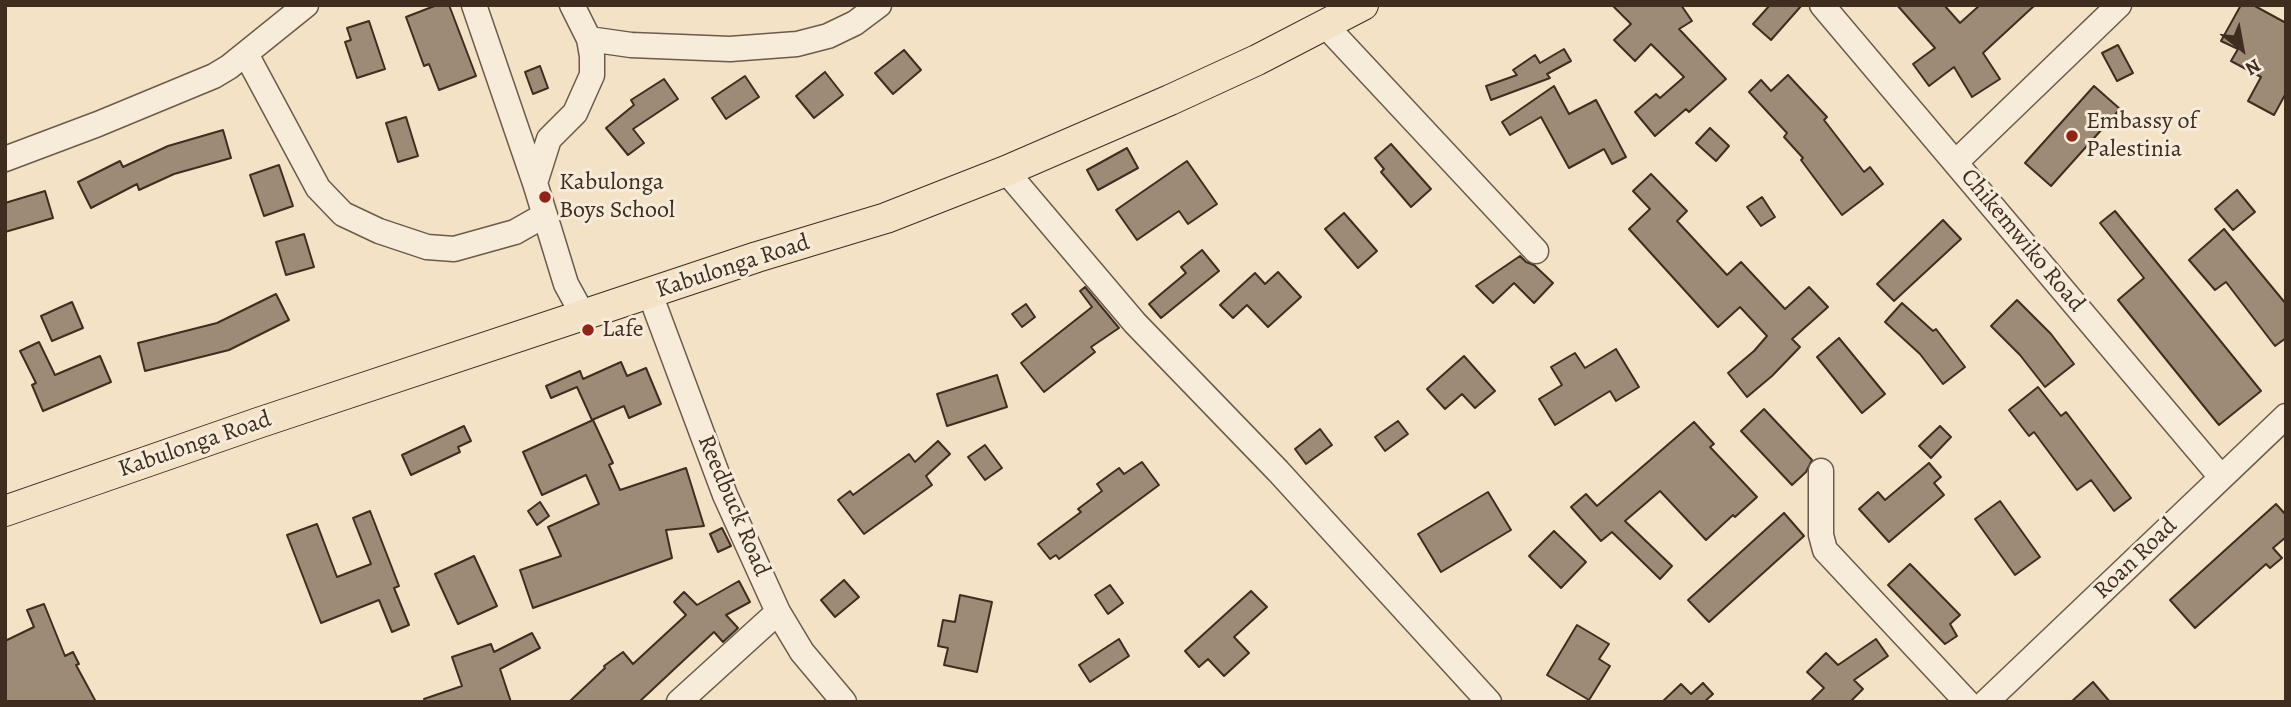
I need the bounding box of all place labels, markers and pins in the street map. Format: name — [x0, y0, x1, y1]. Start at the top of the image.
place label: Embassy of Palestinia — [2086, 108, 2197, 164]
marker: Embassy of Palestinia — [2064, 128, 2080, 144]
place label: Kabulonga Boys School — [559, 169, 675, 225]
marker: Kabulonga Boys School — [537, 189, 553, 205]
place label: Lafe — [602, 316, 644, 344]
marker: Lafe — [580, 322, 596, 338]

